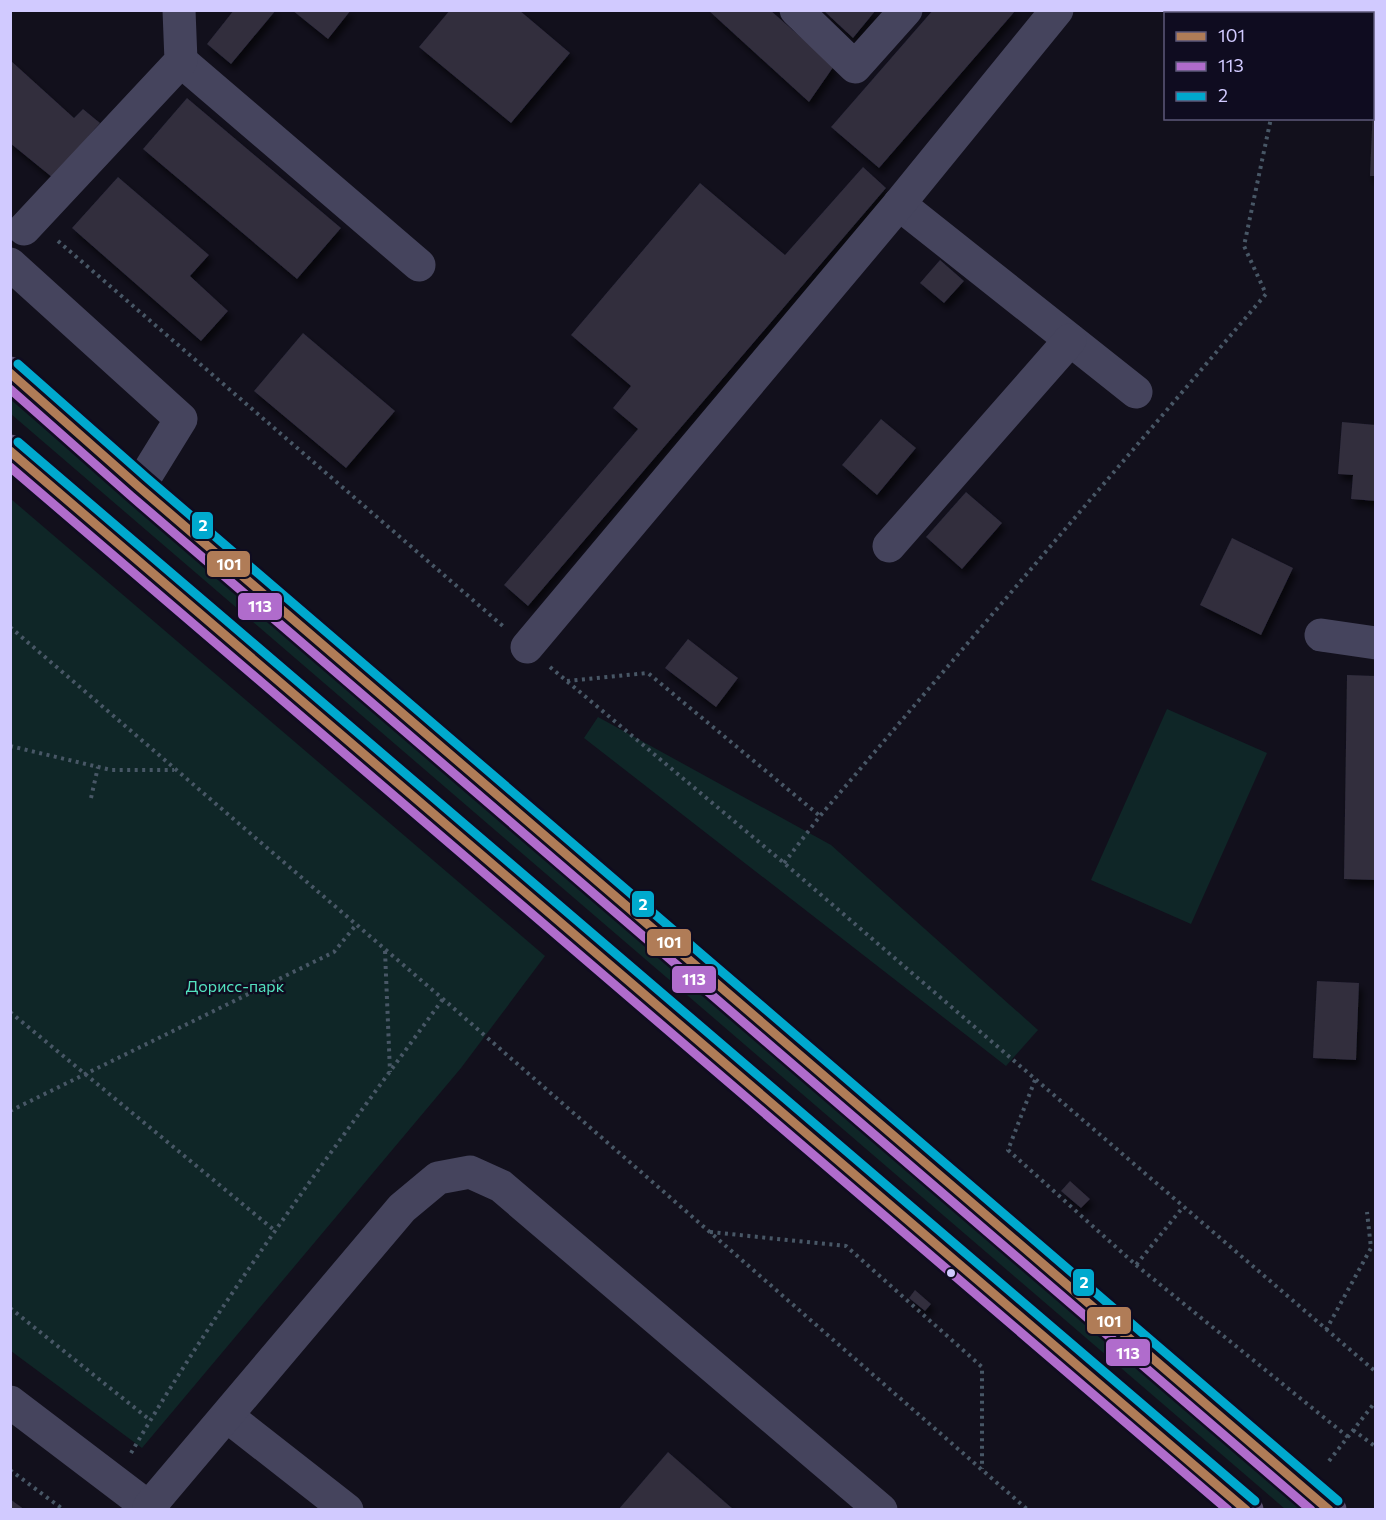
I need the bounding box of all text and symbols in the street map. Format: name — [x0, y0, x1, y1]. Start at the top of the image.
legend — [1164, 12, 1374, 120]
text: 101 — [1218, 24, 1245, 46]
text: 113 — [1218, 54, 1244, 76]
text: 2 — [1218, 84, 1228, 106]
line badge: 2 — [191, 511, 214, 540]
text: 2 — [198, 515, 208, 534]
line badge: 101 — [206, 550, 251, 578]
text: 101 — [216, 554, 242, 573]
line badge: 113 — [237, 592, 283, 621]
text: 113 — [248, 596, 272, 615]
line badge: 2 — [631, 890, 655, 918]
text: 2 — [638, 894, 648, 913]
line badge: 101 — [646, 928, 692, 957]
text: 101 — [656, 932, 682, 951]
line badge: 113 — [671, 965, 717, 994]
text: 113 — [682, 969, 706, 988]
park label: Дорисс-парк — [186, 976, 285, 995]
unlabelled marker — [945, 1267, 957, 1279]
line badge: 2 — [1072, 1268, 1095, 1297]
text: 2 — [1079, 1272, 1089, 1291]
line badge: 101 — [1086, 1306, 1132, 1335]
text: 101 — [1096, 1311, 1122, 1330]
line badge: 113 — [1105, 1338, 1151, 1367]
text: 113 — [1116, 1343, 1140, 1362]

